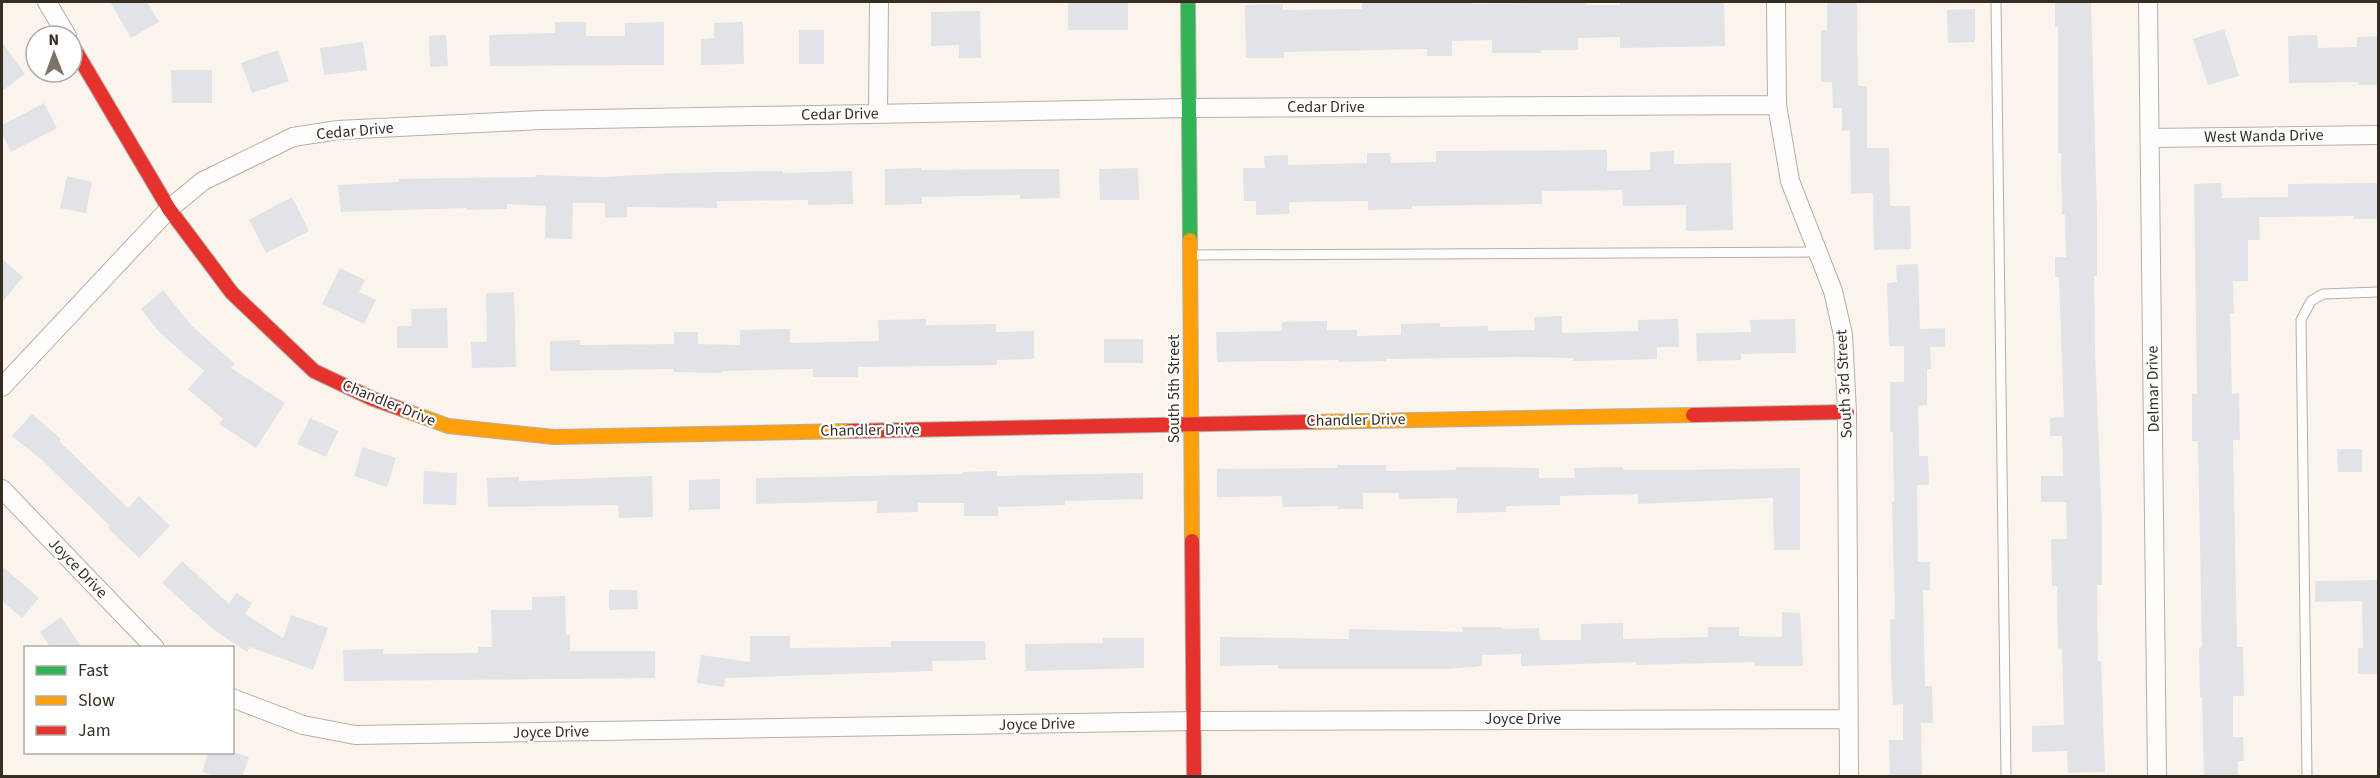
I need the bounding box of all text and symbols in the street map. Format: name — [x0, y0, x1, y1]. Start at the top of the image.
north arrow — [24, 24, 84, 84]
text: N — [48, 29, 59, 51]
street label: Cedar Drive — [1287, 96, 1365, 118]
street label: Cedar Drive — [801, 102, 879, 126]
street label: Cedar Drive — [315, 117, 395, 145]
street label: West Wanda Drive — [2204, 124, 2324, 148]
street label: South 3rd Street — [1830, 329, 1858, 439]
street label: South 5th Street — [1163, 334, 1185, 443]
street label: Delmar Drive — [2141, 345, 2165, 432]
street label: Chandler Drive — [339, 374, 439, 432]
street label: Chandler Drive — [1306, 408, 1406, 432]
street label: Chandler Drive — [820, 418, 920, 442]
street label: Joyce Drive — [44, 533, 113, 603]
legend — [24, 646, 234, 754]
text: Fast — [78, 658, 109, 683]
text: Slow — [78, 688, 115, 713]
street label: Joyce Drive — [1485, 708, 1561, 730]
street label: Joyce Drive — [999, 712, 1075, 736]
text: Jam — [78, 718, 111, 743]
street label: Joyce Drive — [513, 720, 589, 744]

